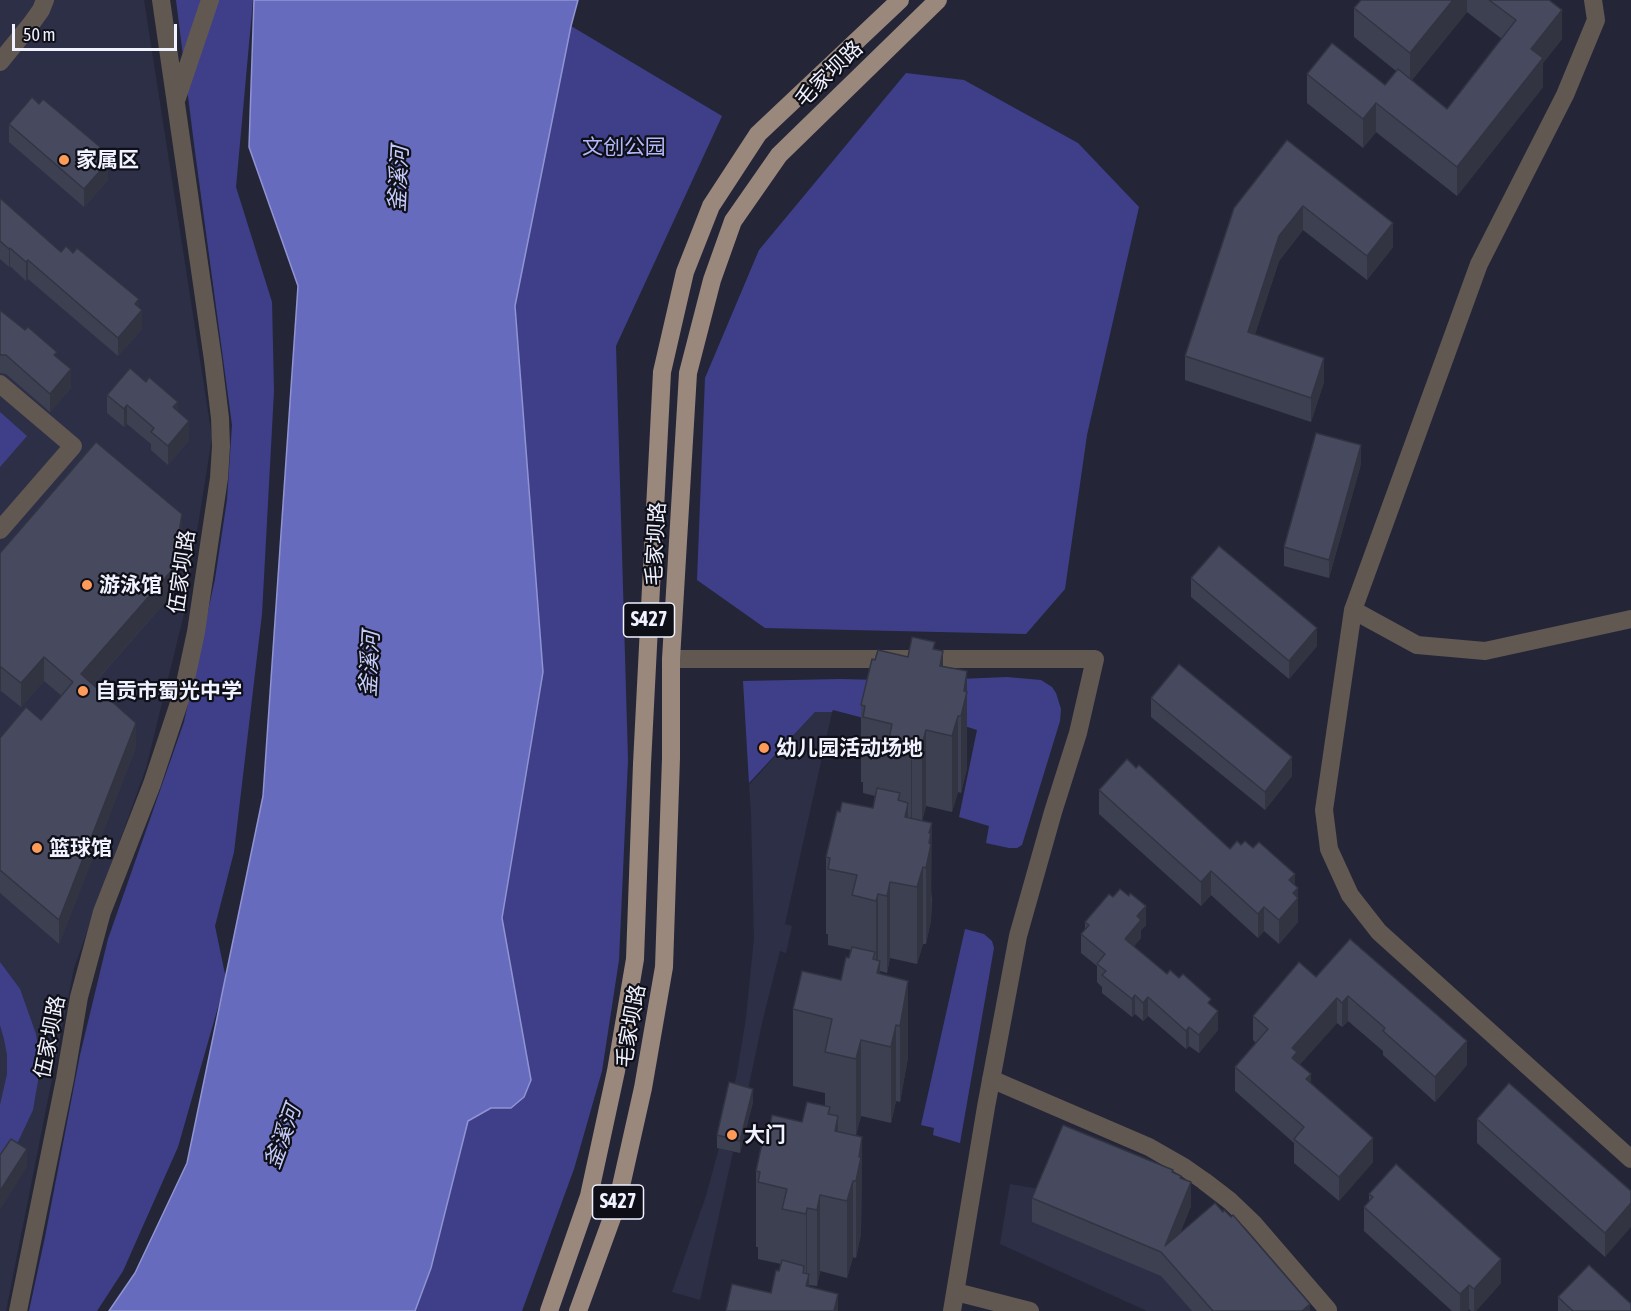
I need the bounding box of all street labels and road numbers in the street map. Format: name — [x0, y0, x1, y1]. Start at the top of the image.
street label: 毛家坝路 — [790, 36, 868, 112]
street label: 毛家坝路 — [641, 501, 671, 587]
street label: 伍家坝路 — [164, 529, 200, 615]
road number: S427 — [624, 603, 674, 637]
street label: 毛家坝路 — [611, 982, 651, 1070]
street label: 伍家坝路 — [30, 993, 70, 1081]
road number: S427 — [592, 1185, 644, 1219]

